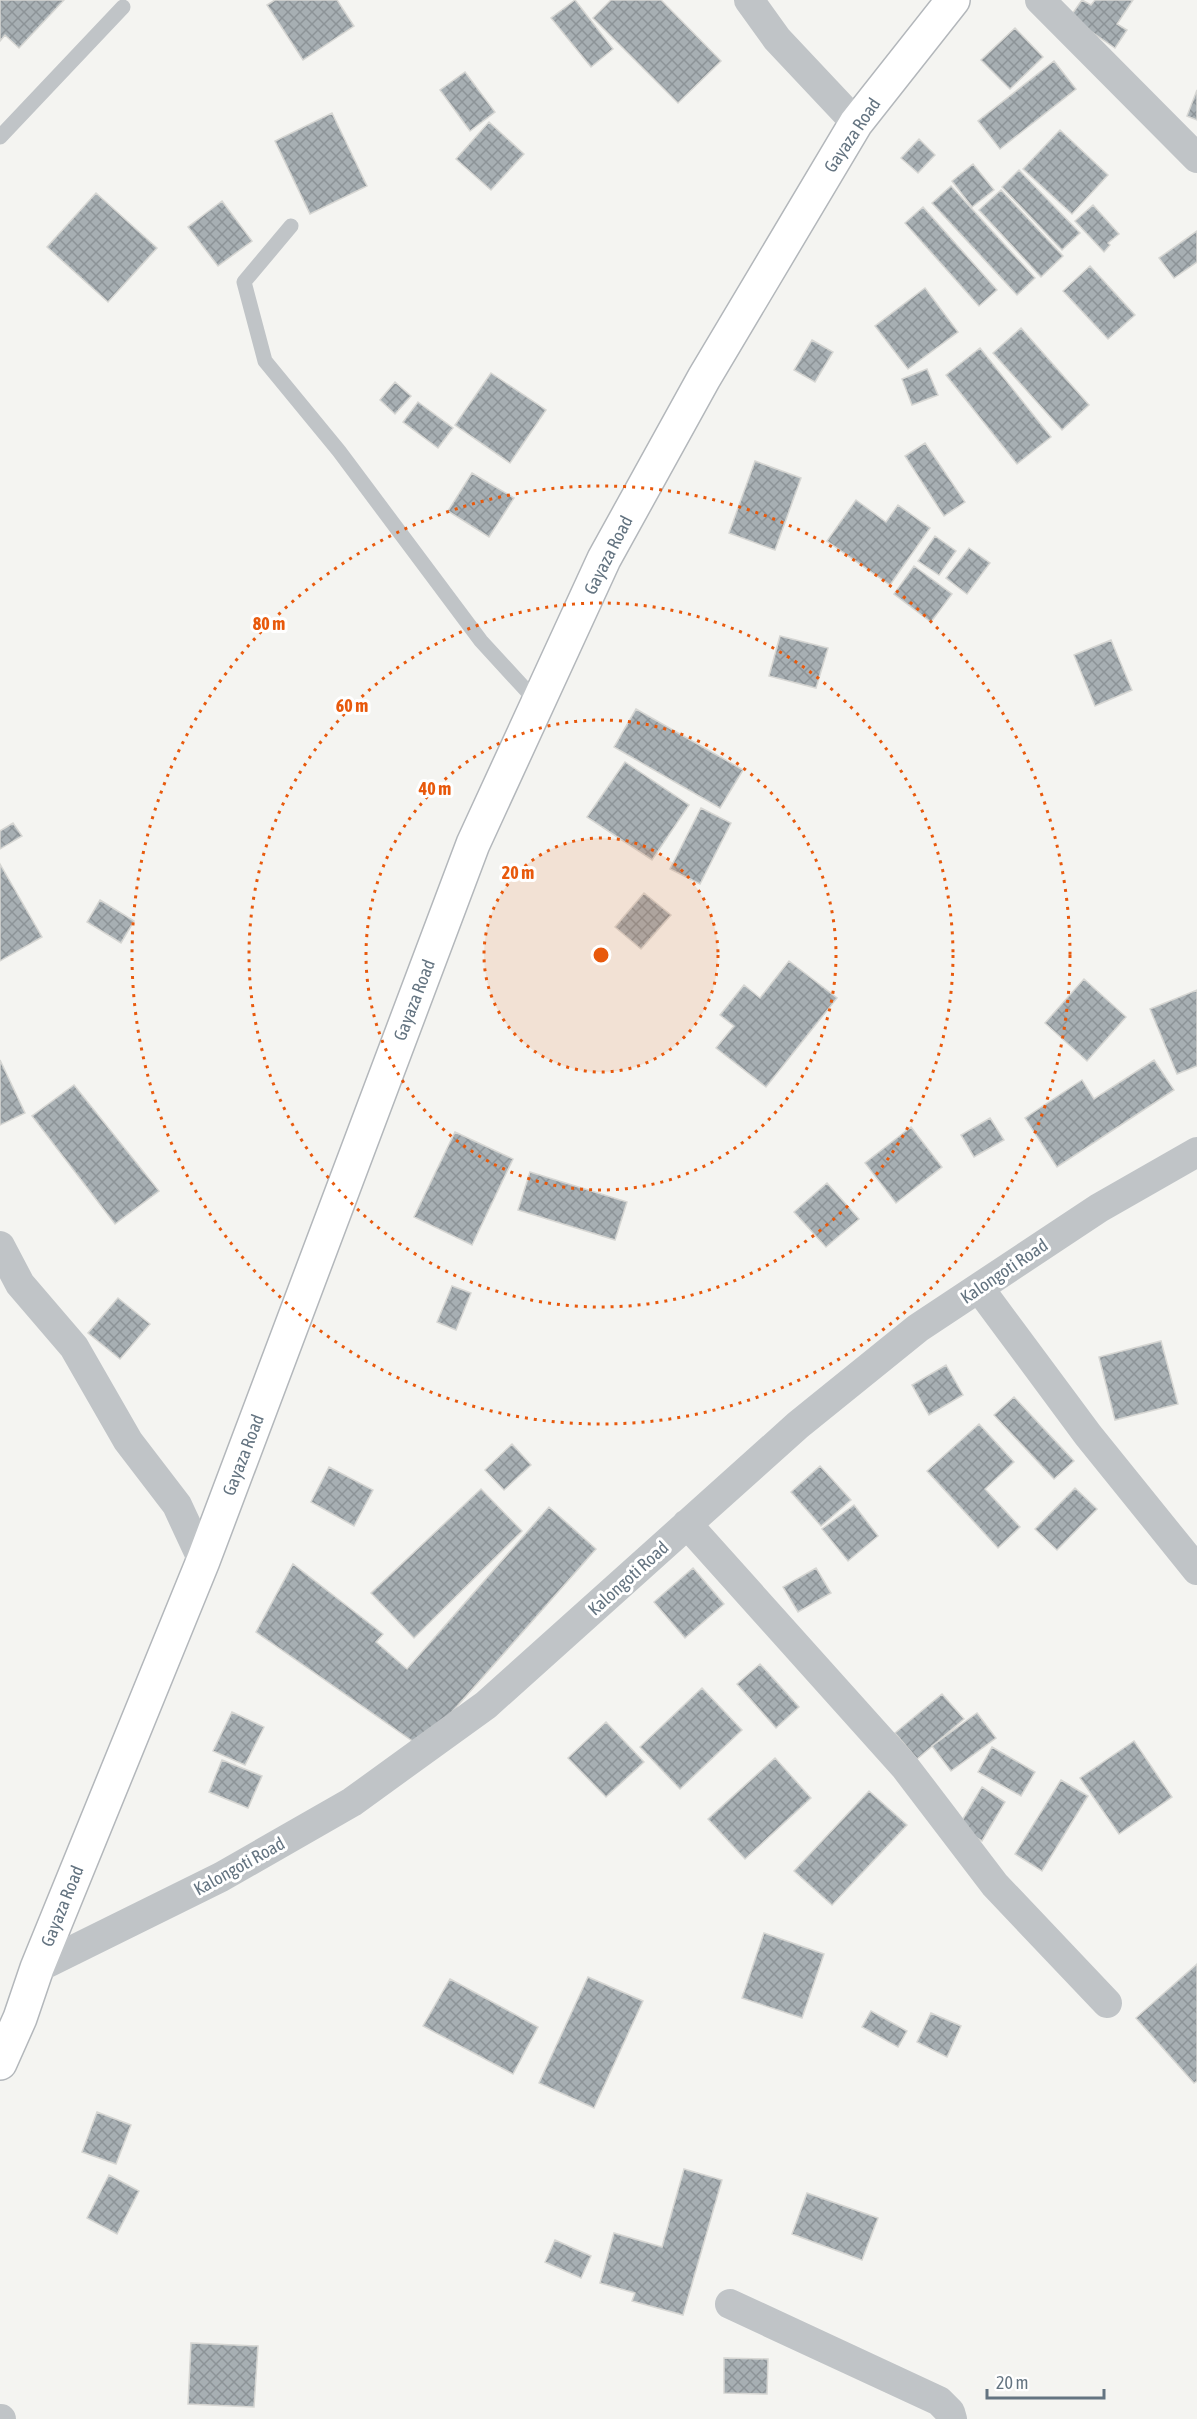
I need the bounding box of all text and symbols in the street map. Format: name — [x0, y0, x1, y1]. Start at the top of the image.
street label: Gayaza Road — [819, 94, 885, 176]
street label: Gayaza Road — [579, 512, 637, 598]
text: 80 m — [253, 613, 285, 634]
text: 60 m — [336, 695, 368, 716]
text: 40 m — [418, 778, 451, 799]
text: 20 m — [502, 862, 534, 883]
centre of rings — [591, 945, 611, 965]
street label: Gayaza Road — [389, 956, 439, 1044]
street label: Kalongoti Road — [956, 1234, 1052, 1308]
street label: Gayaza Road — [218, 1411, 268, 1499]
street label: Kalongoti Road — [584, 1537, 672, 1619]
street label: Kalongoti Road — [190, 1832, 288, 1900]
street label: Gayaza Road — [36, 1863, 88, 1949]
scale bar — [987, 2362, 1104, 2400]
text: 20 m — [996, 2372, 1028, 2393]

